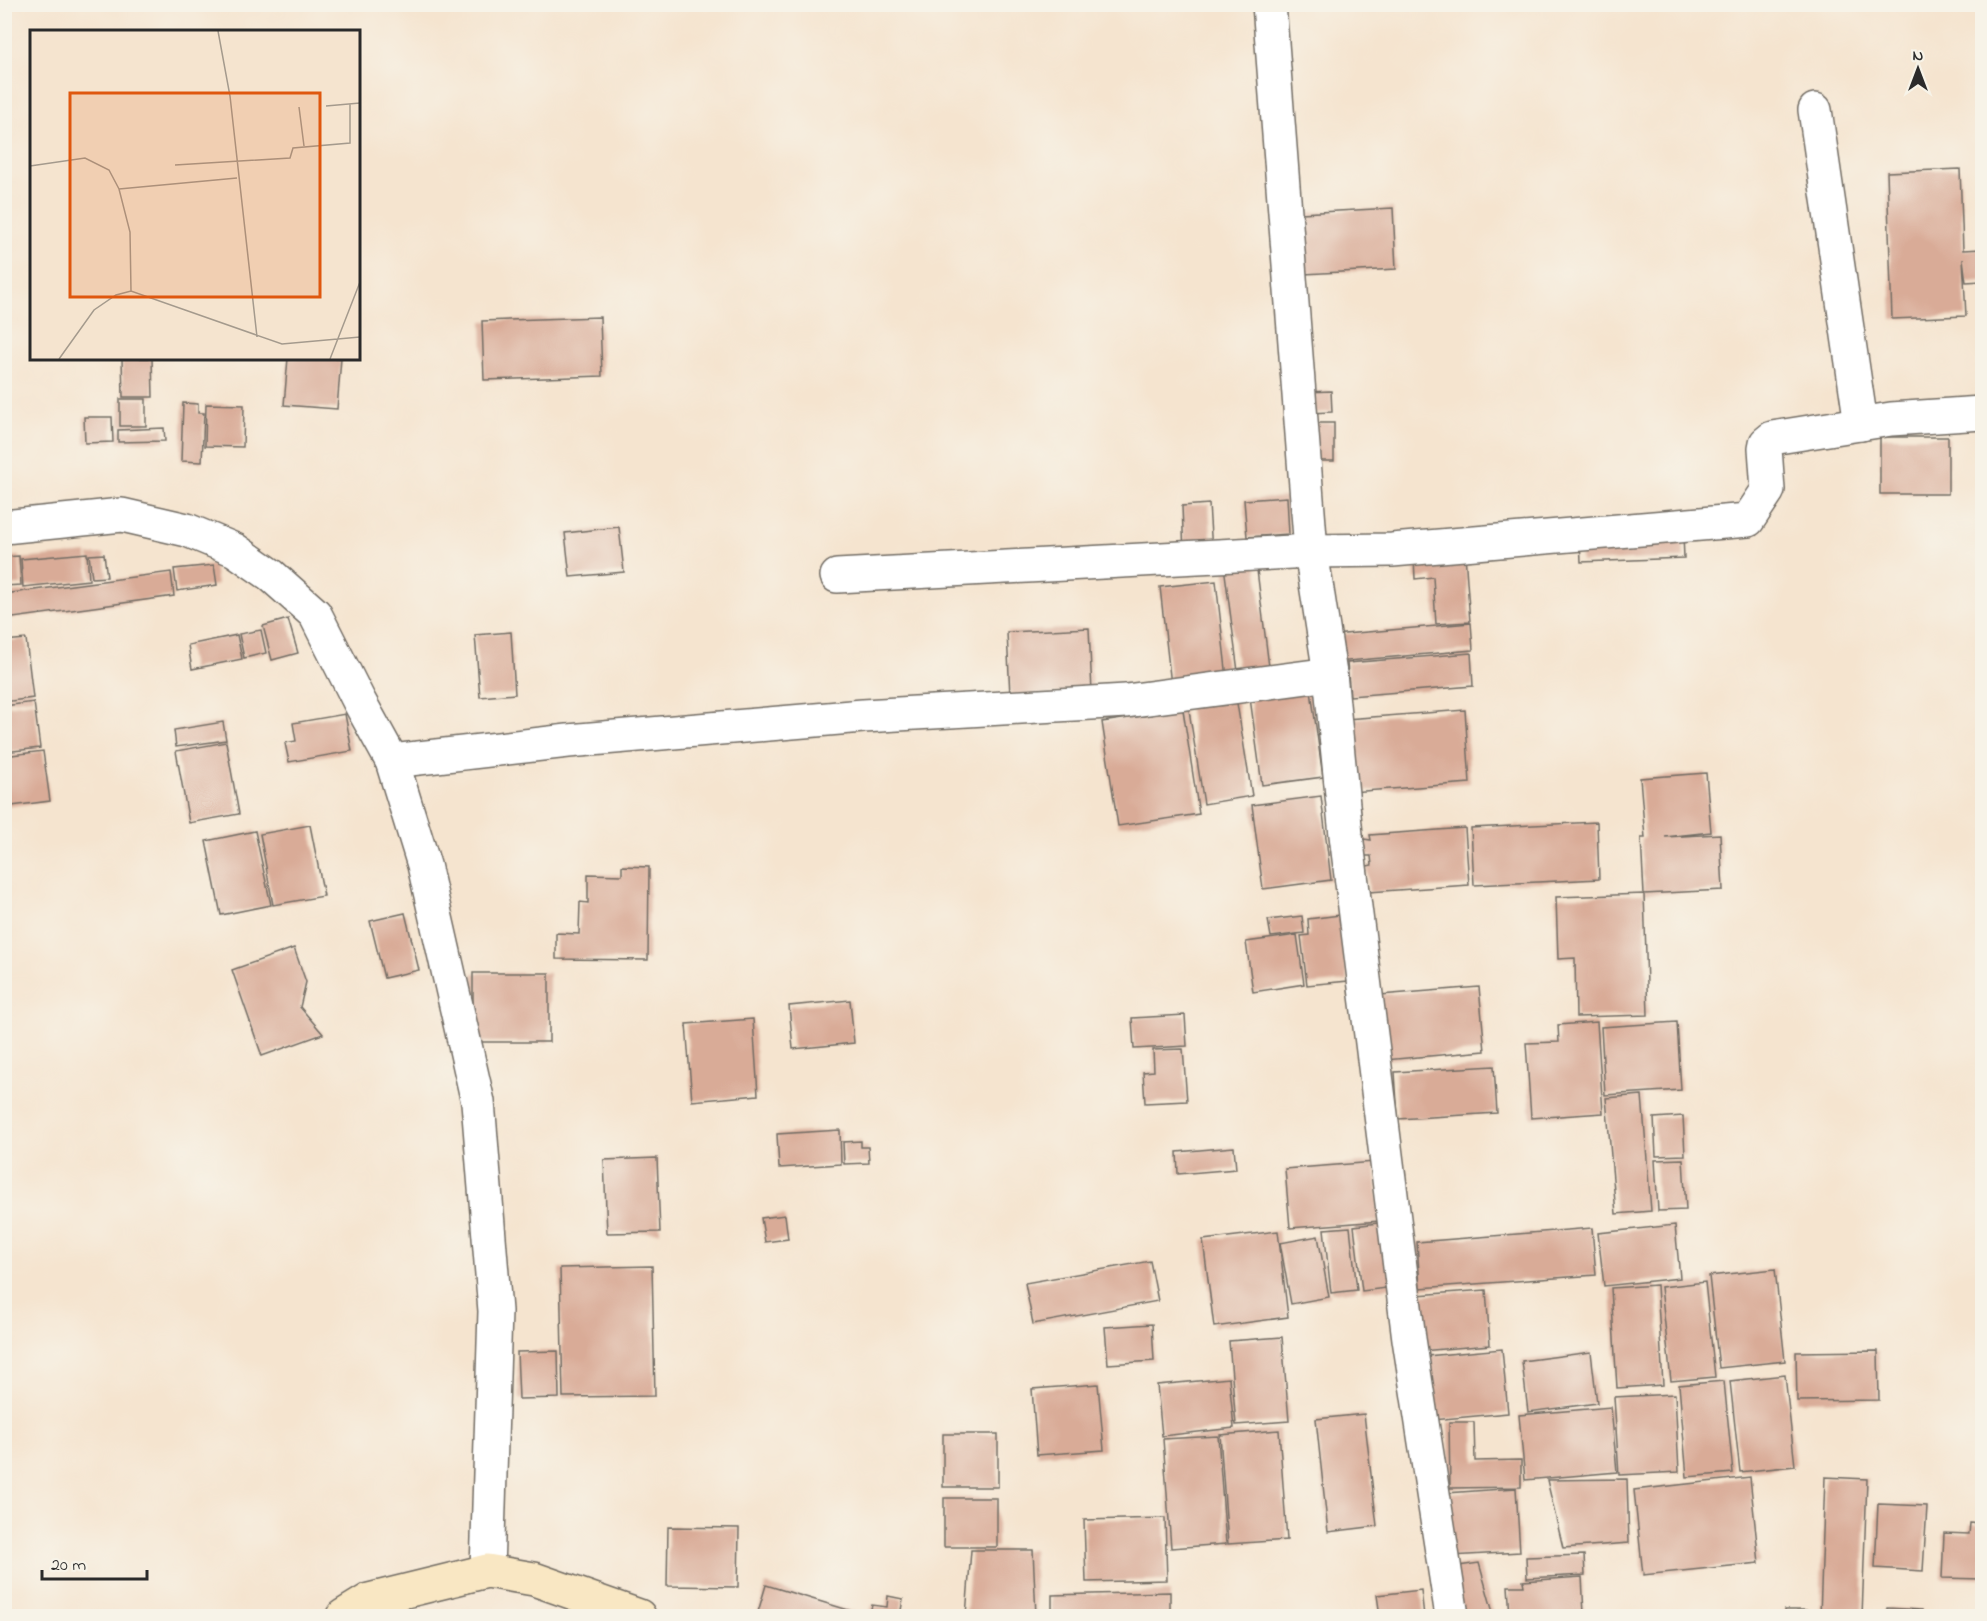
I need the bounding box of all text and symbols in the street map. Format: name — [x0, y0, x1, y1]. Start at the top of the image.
inset map — [30, 30, 360, 360]
north arrow — [1888, 39, 1948, 99]
text: N — [1913, 44, 1924, 68]
scale bar — [42, 1543, 147, 1581]
text: 20 m — [51, 1553, 86, 1579]

